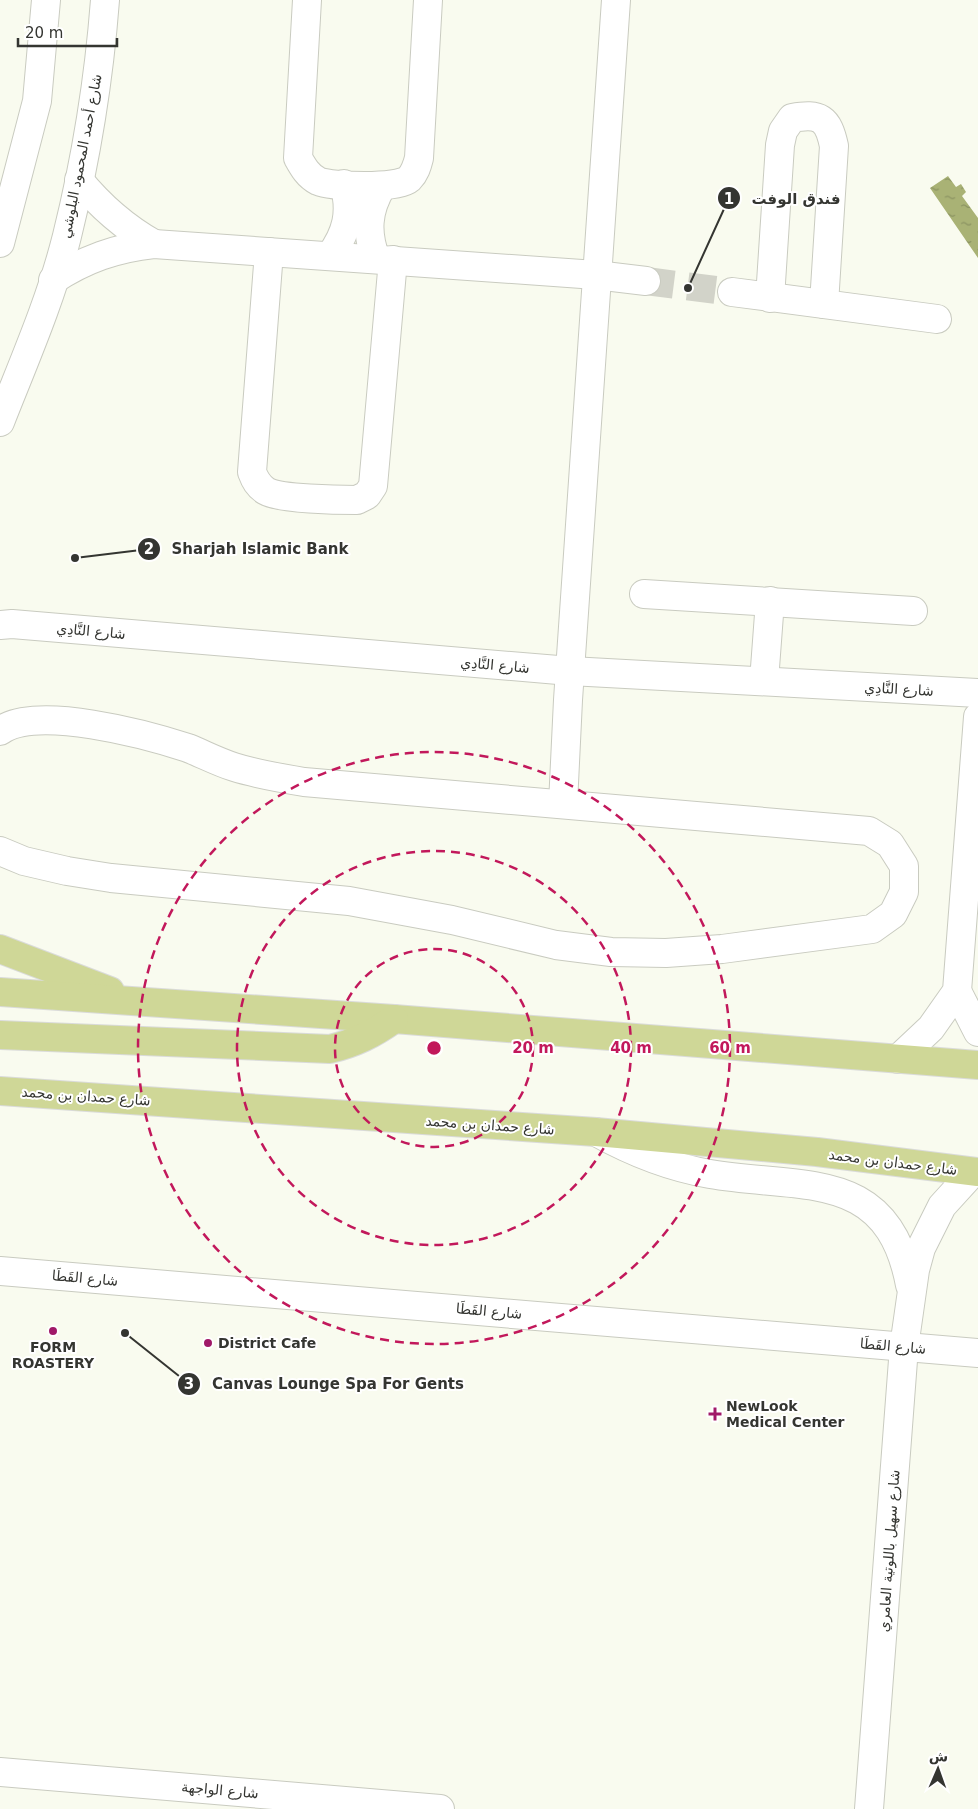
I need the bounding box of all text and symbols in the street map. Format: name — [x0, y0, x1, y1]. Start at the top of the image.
scale bar — [18, 15, 116, 47]
text: 20 m — [25, 24, 63, 42]
street label: شارع أحمد المحمود البلوشي — [56, 72, 106, 240]
callout: فندق الوفت — [717, 183, 851, 213]
text: 1 — [724, 190, 734, 208]
text: فندق الوفت — [751, 190, 841, 208]
callout: Sharjah Islamic Bank — [137, 534, 359, 564]
text: 2 — [144, 540, 154, 558]
text: Sharjah Islamic Bank — [171, 540, 350, 558]
street label: شارع النَّادِي — [56, 620, 126, 643]
street label: شارع النَّادِي — [460, 654, 530, 677]
street label: شارع النَّادِي — [864, 679, 934, 700]
centre of rings — [425, 1039, 443, 1057]
text: 20 m — [512, 1039, 554, 1057]
text: 40 m — [610, 1039, 652, 1057]
text: 60 m — [709, 1039, 751, 1057]
street label: شارع حمدان بن محمد — [21, 1084, 151, 1109]
street label: شارع حمدان بن محمد — [425, 1113, 555, 1138]
street label: شارع حمدان بن محمد — [828, 1146, 958, 1179]
street label: شارع القَطَا — [51, 1267, 119, 1290]
street label: شارع القَطَا — [455, 1300, 523, 1323]
marker: FORM ROASTERY — [47, 1325, 59, 1337]
place label: District Cafe — [218, 1335, 316, 1351]
street label: شارع القَطَا — [859, 1335, 927, 1358]
marker: District Cafe — [202, 1337, 214, 1349]
place label: FORM ROASTERY — [12, 1339, 95, 1371]
callout: Canvas Lounge Spa For Gents — [177, 1369, 474, 1399]
text: 3 — [184, 1375, 194, 1393]
text: Canvas Lounge Spa For Gents — [212, 1375, 464, 1393]
place label: NewLook Medical Center — [726, 1398, 845, 1430]
marker: NewLook Medical Center — [708, 1407, 722, 1421]
street label: شارع سهيل باللوتية العامري — [875, 1469, 904, 1633]
north arrow — [913, 1744, 963, 1794]
text: ش — [929, 1748, 948, 1764]
street label: شارع الواجهة — [181, 1779, 259, 1802]

